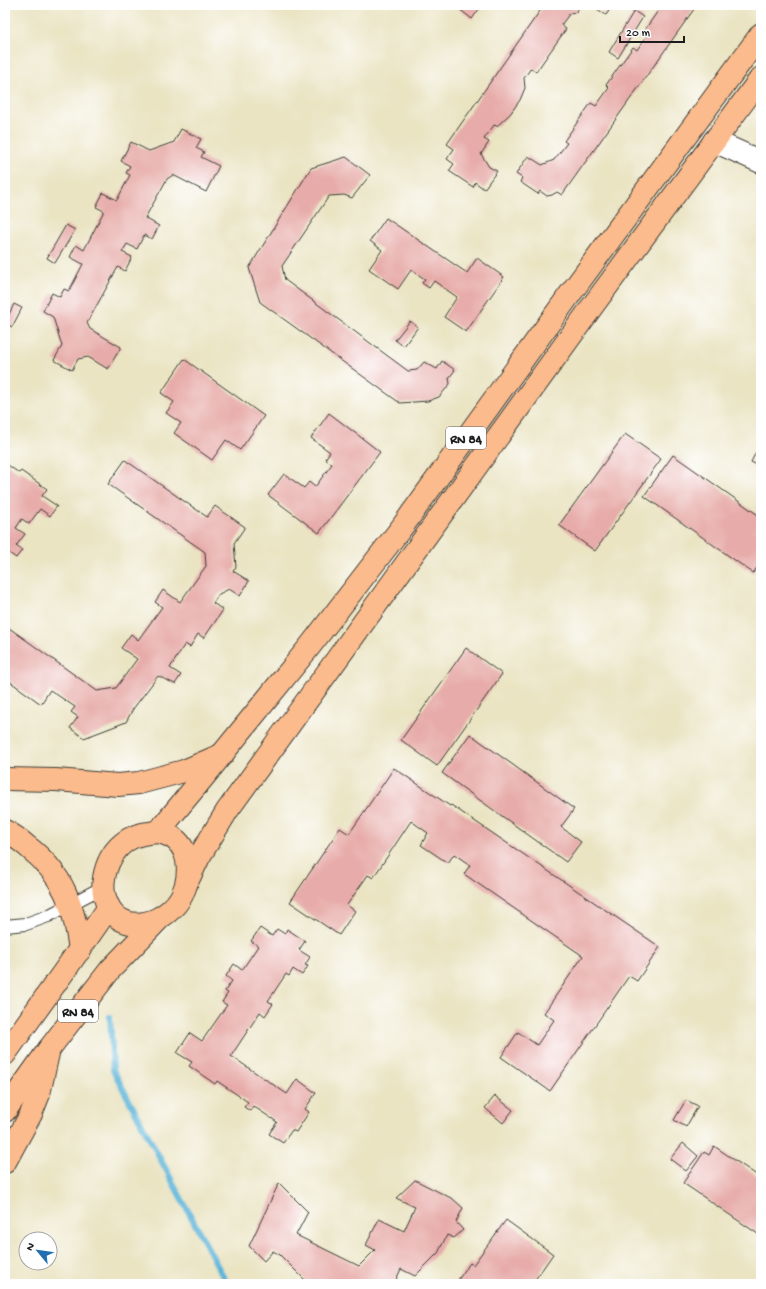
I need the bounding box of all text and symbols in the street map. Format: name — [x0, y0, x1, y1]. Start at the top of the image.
scale bar — [620, 18, 684, 44]
text: 20 m — [626, 27, 651, 41]
road number: RN 84 — [446, 427, 486, 449]
road number: RN 84 — [58, 1000, 98, 1022]
north arrow — [18, 1231, 58, 1271]
text: N — [24, 1241, 38, 1253]

